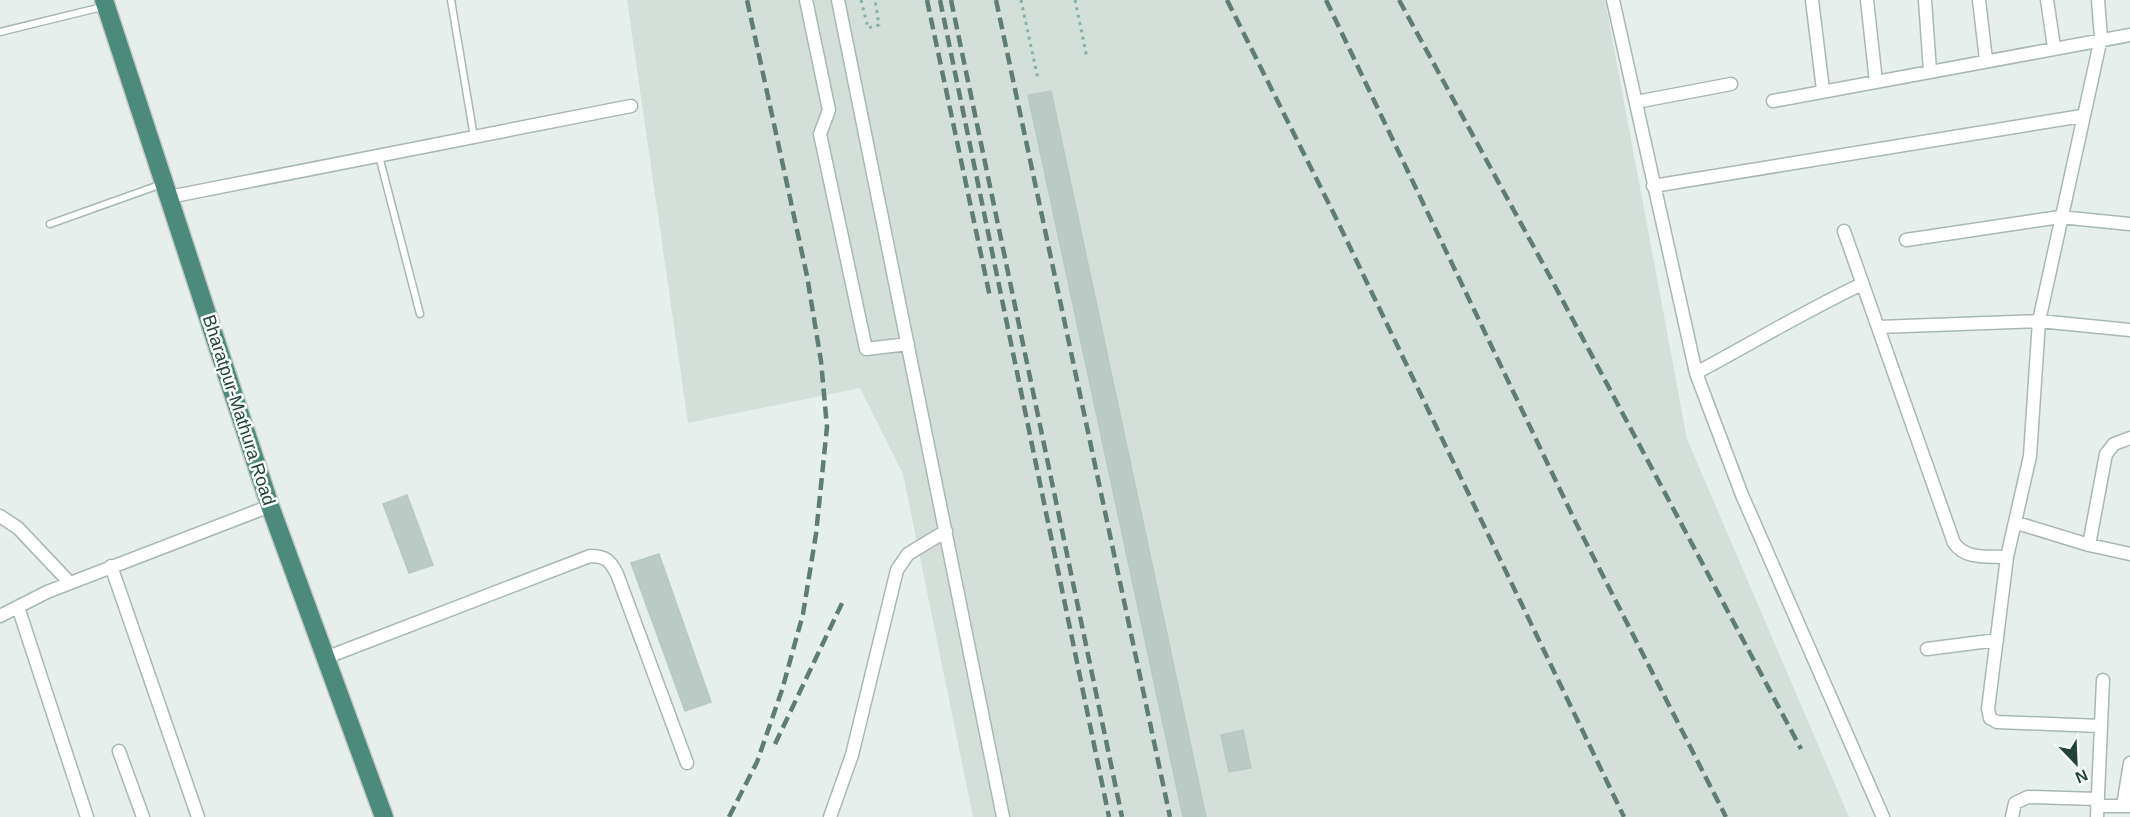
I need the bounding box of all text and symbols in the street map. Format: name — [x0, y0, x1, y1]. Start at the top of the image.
street label: Bharatpur-Mathura Road — [199, 312, 279, 508]
north arrow — [2046, 733, 2106, 793]
text: N — [2073, 766, 2090, 786]

